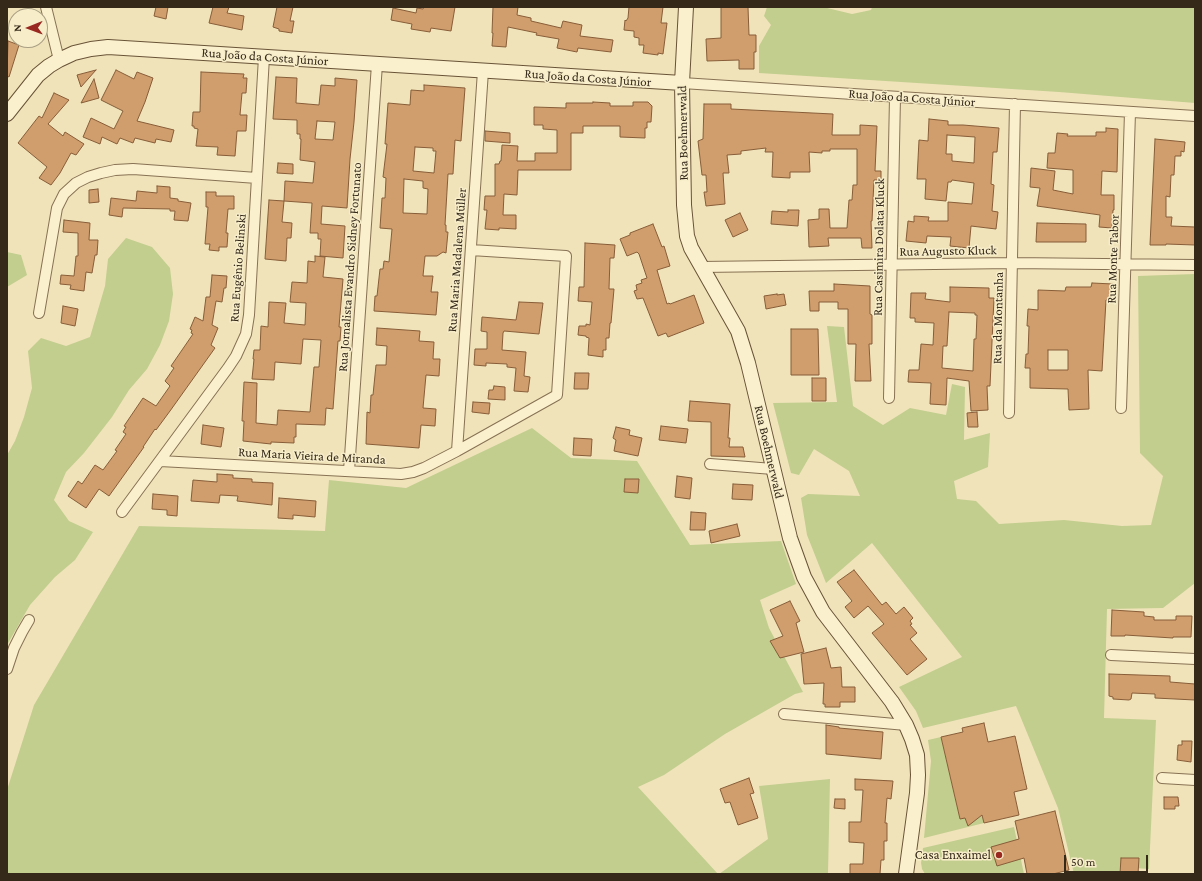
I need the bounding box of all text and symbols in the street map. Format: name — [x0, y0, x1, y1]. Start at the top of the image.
north arrow — [8, 8, 48, 48]
text: N — [11, 24, 23, 32]
street label: Rua João da Costa Júnior — [201, 45, 329, 69]
street label: Rua João da Costa Júnior — [524, 66, 652, 90]
street label: Rua Boehmerwald — [674, 85, 692, 181]
street label: Rua João da Costa Júnior — [848, 86, 976, 110]
street label: Rua Jornalista Evandro Sidney Fortunato — [335, 162, 365, 372]
street label: Rua Casimira Dolata Kluck — [870, 178, 888, 316]
street label: Rua Maria Madalena Müller — [444, 187, 470, 333]
street label: Rua Eugênio Belinski — [226, 213, 250, 323]
street label: Rua Monte Tabor — [1104, 214, 1122, 304]
street label: Rua Augusto Kluck — [899, 242, 997, 260]
street label: Rua da Montanha — [989, 272, 1007, 364]
street label: Rua Boehmerwald — [751, 404, 787, 500]
street label: Rua Maria Vieira de Miranda — [238, 444, 386, 468]
place label: Casa Enxaimel — [915, 847, 991, 863]
scale bar — [1066, 847, 1150, 873]
marker: Casa Enxaimel — [994, 850, 1004, 860]
text: 50 m — [1071, 855, 1095, 869]

